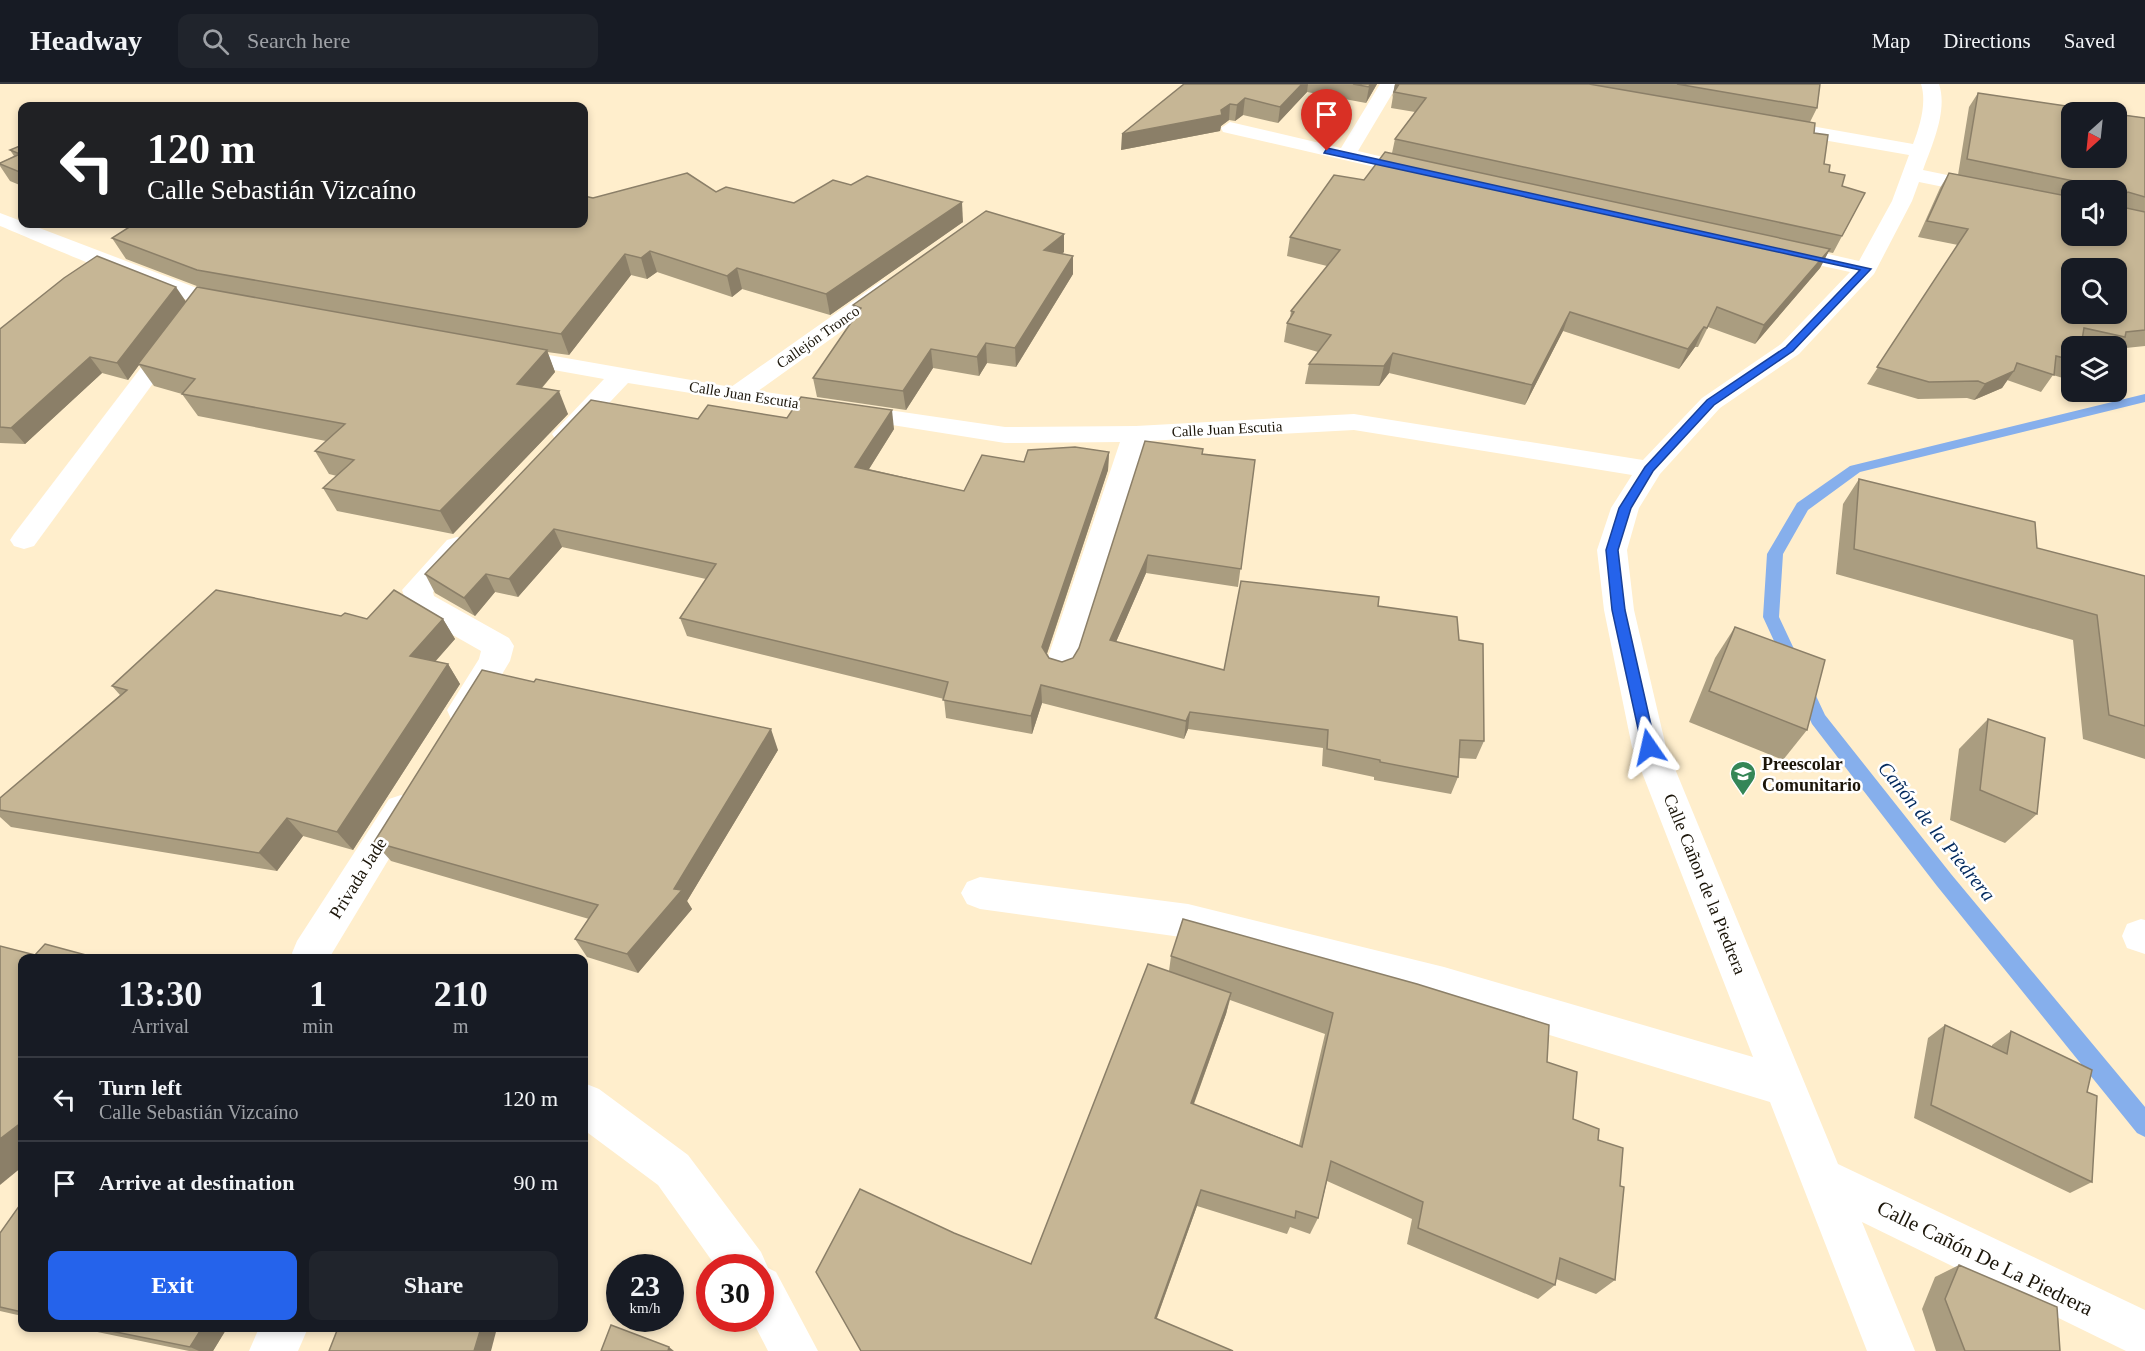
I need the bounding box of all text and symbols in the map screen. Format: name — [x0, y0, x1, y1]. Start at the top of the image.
search box — [178, 14, 598, 68]
text: Headway — [30, 25, 142, 56]
icon: search — [199, 25, 232, 58]
text: Search here — [247, 28, 350, 53]
text: Map — [1872, 29, 1910, 53]
text: Directions — [1943, 29, 2031, 53]
text: Saved — [2064, 29, 2115, 53]
pin — [1301, 89, 1352, 151]
icon: arrive — [1310, 98, 1343, 131]
north arrow — [2061, 102, 2127, 168]
map controls — [2061, 102, 2127, 402]
icon: left — [48, 126, 126, 204]
text: 120 m — [147, 126, 256, 172]
text: Calle Sebastián Vizcaíno — [147, 175, 416, 205]
button: sound — [2061, 180, 2127, 246]
button: search — [2061, 258, 2127, 324]
street label: Callejón Tronco — [774, 303, 862, 371]
button: layers — [2061, 336, 2127, 402]
street label: Calle Juan Escutia — [688, 378, 800, 412]
street label: Calle Juan Escutia — [1171, 418, 1283, 440]
position arrow — [1617, 715, 1681, 779]
place label: Preescolar Comunitario — [1762, 754, 1861, 795]
water label: Cañón de la Piedrera — [1874, 757, 2000, 905]
school or university icon: Preescolar Comunitario — [1728, 759, 1758, 797]
street label: Calle Cañon de la Piedrera — [1660, 791, 1750, 977]
street label: Privada Jade — [325, 834, 391, 922]
text: 13:30 — [118, 974, 202, 1014]
text: 1 — [309, 974, 327, 1014]
text: 210 — [434, 974, 488, 1014]
text: Arrival — [131, 1015, 189, 1037]
text: min — [302, 1015, 334, 1037]
text: m — [453, 1015, 469, 1037]
text: Turn left — [99, 1075, 182, 1100]
icon: left — [48, 1083, 81, 1116]
text: 120 m — [502, 1086, 558, 1111]
text: Calle Sebastián Vizcaíno — [99, 1101, 298, 1123]
icon: arrive — [48, 1167, 81, 1200]
text: Arrive at destination — [99, 1170, 295, 1195]
text: 90 m — [513, 1170, 558, 1195]
street label: Calle Cañón De La Piedrera — [1873, 1195, 2097, 1321]
button: Exit — [48, 1251, 297, 1320]
button: Share — [309, 1251, 558, 1320]
speed limit sign: 30 — [696, 1254, 774, 1332]
text: 23 — [630, 1269, 660, 1302]
text: km/h — [630, 1300, 660, 1316]

